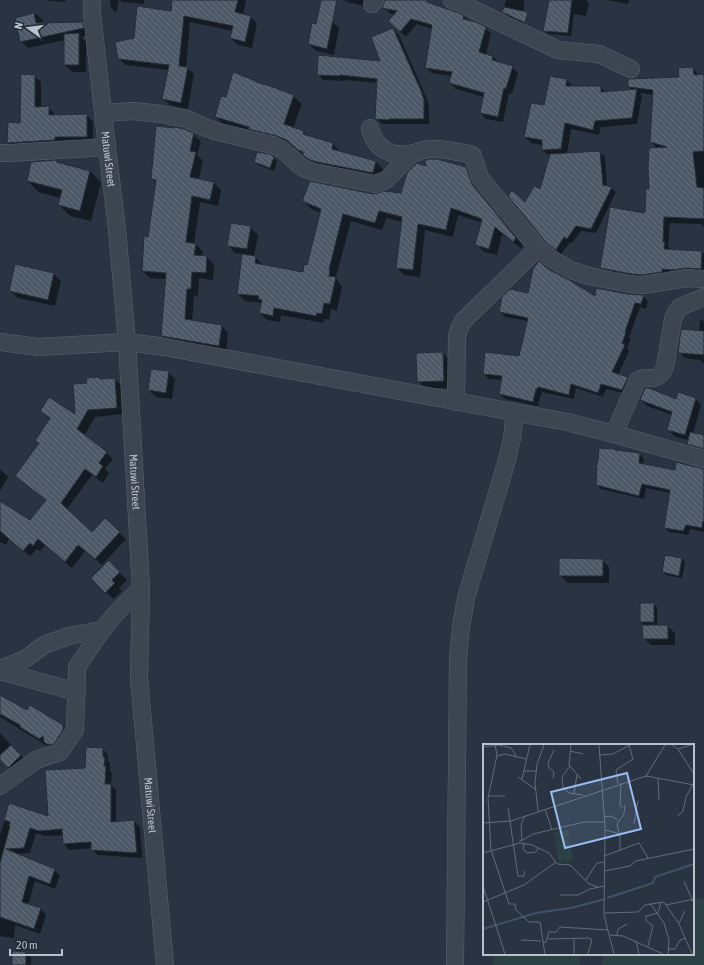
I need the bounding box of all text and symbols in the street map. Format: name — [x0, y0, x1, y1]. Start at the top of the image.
north arrow — [8, 8, 48, 48]
text: N — [12, 21, 25, 30]
street label: Matuwi Street — [99, 131, 118, 187]
street label: Matuwi Street — [127, 454, 143, 510]
inset map — [483, 744, 694, 955]
street label: Matuwi Street — [142, 777, 159, 833]
scale bar — [10, 931, 62, 957]
text: 20 m — [16, 938, 38, 952]

